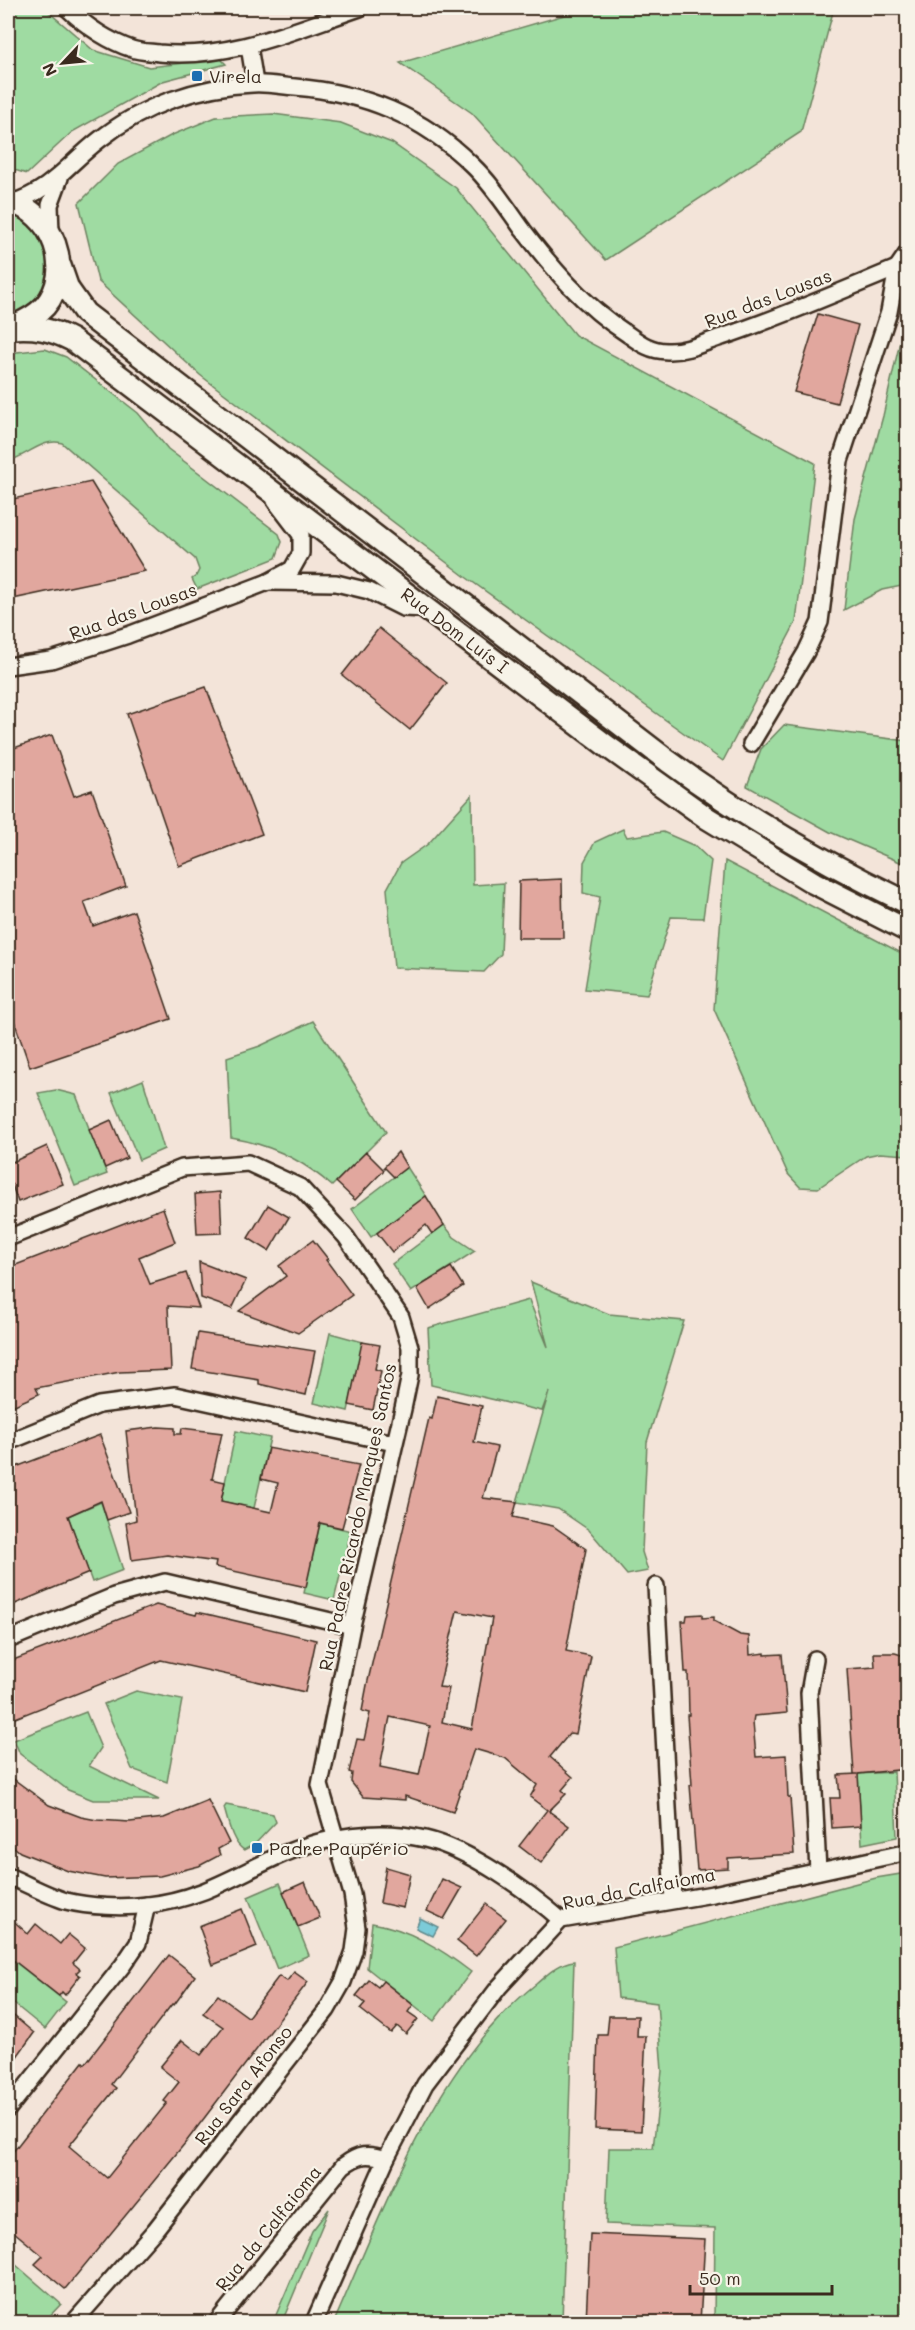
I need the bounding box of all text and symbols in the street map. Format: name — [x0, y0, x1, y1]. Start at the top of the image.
north arrow — [33, 33, 93, 93]
text: N — [37, 60, 61, 80]
place label: Virela — [209, 64, 262, 88]
marker: Virela — [190, 69, 204, 83]
street label: Rua das Lousas — [701, 263, 835, 333]
street label: Rua das Lousas — [66, 577, 200, 645]
street label: Rua Dom Luís I — [396, 582, 514, 678]
street label: Rua Padre Ricardo Marques Santos — [313, 1361, 401, 1673]
place label: Padre Paupério — [269, 1836, 408, 1860]
marker: Padre Paupério — [250, 1841, 264, 1855]
street label: Rua da Calfaioma — [560, 1861, 718, 1915]
street label: Rua Sara Afonso — [189, 2020, 297, 2150]
street label: Rua da Calfaioma — [210, 2160, 326, 2296]
scale bar — [690, 2258, 832, 2296]
text: 50 m — [699, 2266, 741, 2290]

